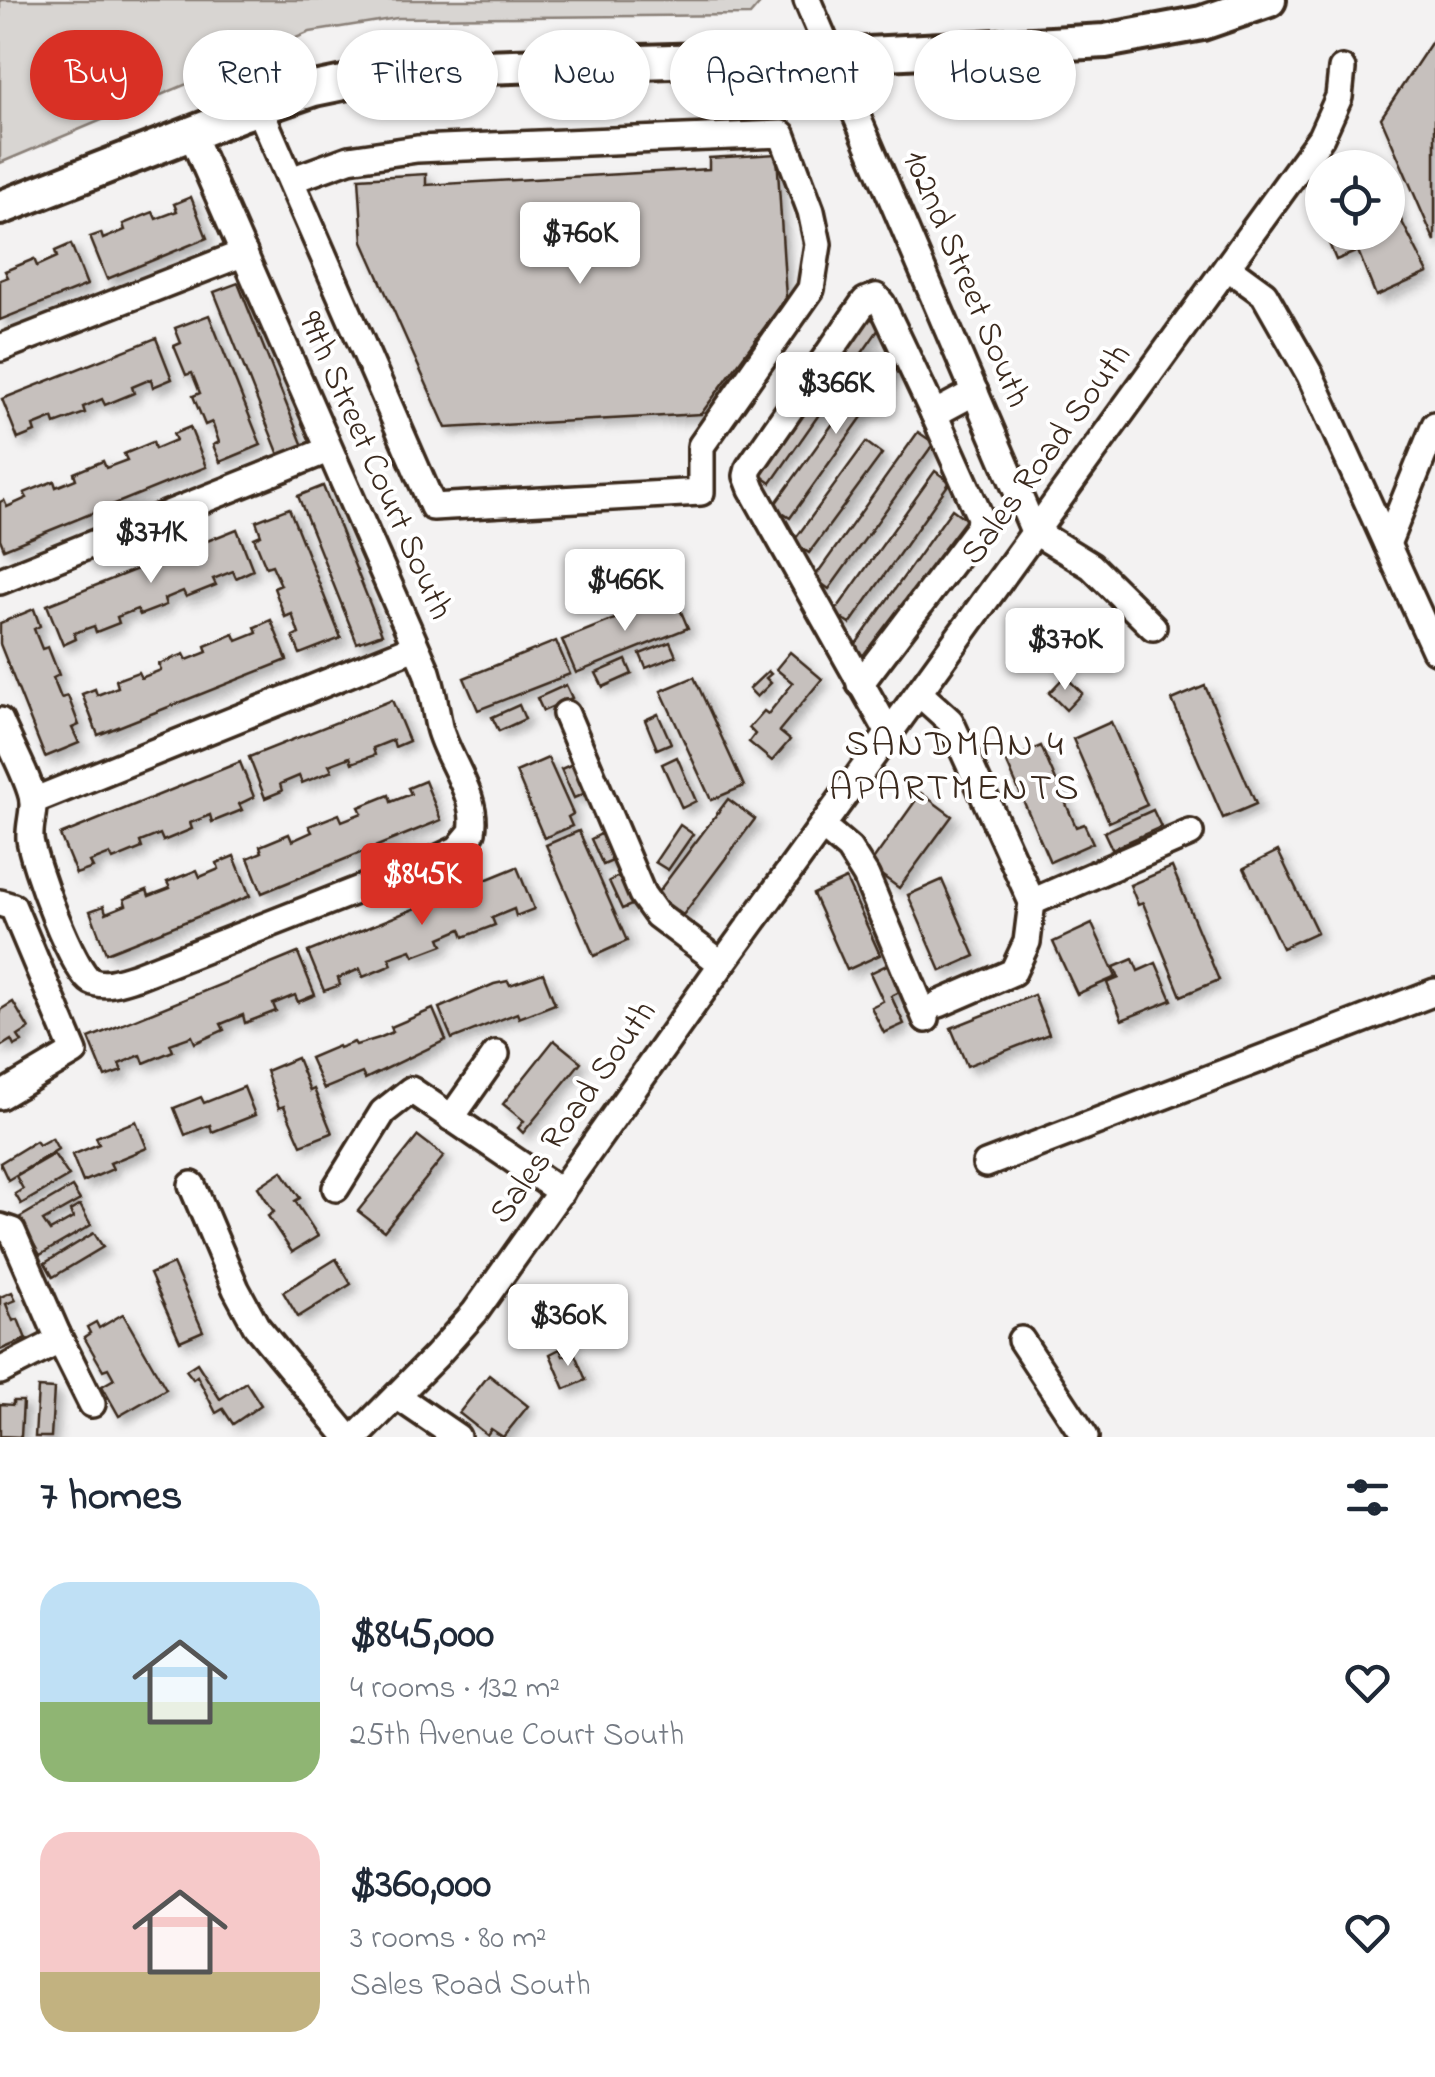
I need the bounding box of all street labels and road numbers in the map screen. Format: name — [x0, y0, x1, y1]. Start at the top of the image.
street label: 102nd Street South — [888, 142, 1042, 416]
street label: 99th Street Court South — [283, 304, 465, 628]
street label: Sales Road South — [949, 333, 1145, 577]
street label: Sales Road South — [478, 991, 670, 1235]

